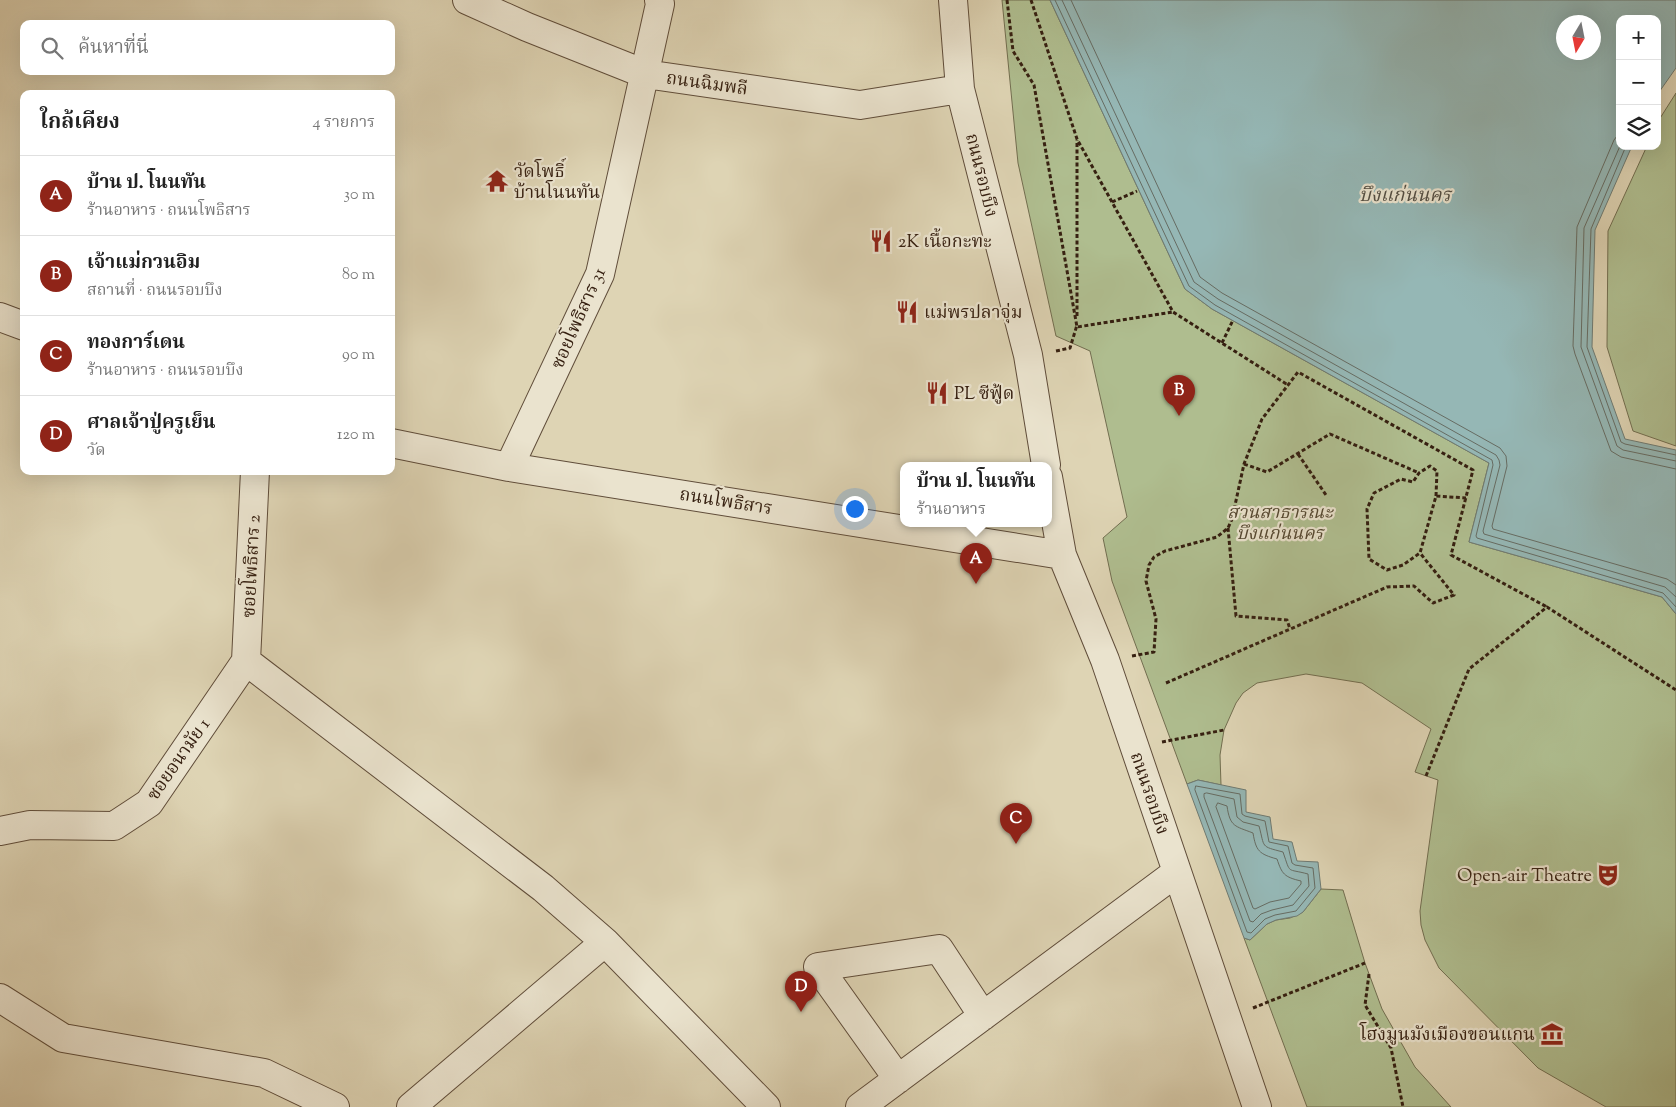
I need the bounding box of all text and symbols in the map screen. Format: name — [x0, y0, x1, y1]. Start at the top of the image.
north arrow — [1556, 15, 1601, 60]
map controls — [1616, 15, 1661, 150]
button: + — [1616, 15, 1661, 60]
search box — [20, 20, 395, 75]
icon: search — [38, 34, 66, 62]
text: ค้นหาที่นี่ — [78, 35, 149, 62]
button: − — [1616, 60, 1661, 105]
street label: ถนนฉิมพลี — [664, 66, 749, 104]
button: layers — [1616, 105, 1661, 150]
text: ใกล้เคียง — [40, 108, 120, 138]
text: 4 รายการ — [313, 112, 375, 135]
street label: ถนนรอบบึง — [957, 131, 1003, 220]
place label: วัดโพธิ์ บ้านโนนทัน — [514, 157, 600, 207]
temple icon: วัดโพธิ์ บ้านโนนทัน — [484, 168, 510, 194]
text: บ้าน ป. โนนทัน — [87, 170, 206, 197]
water label: บึงแก่นนคร — [1359, 183, 1454, 210]
text: A — [50, 184, 63, 207]
text: 30 m — [344, 184, 375, 207]
text: ร้านอาหาร · ถนนโพธิสาร — [87, 200, 251, 223]
place label: 2K เนื้อกะทะ — [898, 227, 992, 256]
restaurant icon: 2K เนื้อกะทะ — [868, 228, 894, 254]
text: เจ้าแม่กวนอิม — [87, 250, 200, 277]
street label: ซอยโพธิสาร 31 — [544, 263, 614, 374]
text: B — [51, 264, 61, 287]
text: 80 m — [342, 264, 375, 287]
text: สถานที่ · ถนนรอบบึง — [87, 280, 222, 303]
restaurant icon: แม่พรปลาจุ่ม — [894, 299, 920, 325]
place label: แม่พรปลาจุ่ม — [924, 301, 1023, 327]
text: ทองการ์เดน — [87, 330, 185, 357]
text: C — [50, 344, 62, 367]
text: 90 m — [342, 344, 375, 367]
text: ร้านอาหาร · ถนนรอบบึง — [87, 360, 243, 383]
pin: B — [1163, 375, 1195, 416]
restaurant icon: PL ซีฟู้ด — [924, 380, 950, 406]
place label: PL ซีฟู้ด — [954, 382, 1014, 408]
text: ศาลเจ้าปู่ครูเย็น — [87, 410, 215, 437]
text: D — [50, 424, 62, 447]
text: 120 m — [337, 424, 375, 447]
text: วัด — [87, 440, 106, 463]
popup — [900, 462, 1052, 527]
text: บ้าน ป. โนนทัน — [916, 469, 1036, 496]
street label: ถนนโพธิสาร — [677, 481, 774, 523]
your location — [842, 496, 868, 522]
text: ร้านอาหาร — [916, 499, 986, 522]
park label: สวนสาธารณะ บึงแก่นนคร — [1227, 501, 1334, 548]
street label: ซอยโพธิสาร 2 — [235, 513, 269, 618]
pin: A — [960, 543, 992, 584]
street label: ซอยอนามัย 1 — [142, 714, 218, 807]
street label: ถนนรอบบึง — [1122, 749, 1174, 838]
pin: C — [1000, 803, 1032, 844]
theatre icon: Open-air Theatre — [1595, 862, 1621, 888]
place label: Open-air Theatre — [1457, 864, 1592, 890]
pin: D — [785, 971, 817, 1012]
place label: โฮงมูนมังเมืองขอนแกน — [1359, 1021, 1535, 1049]
museum icon: โฮงมูนมังเมืองขอนแกน — [1539, 1021, 1565, 1047]

